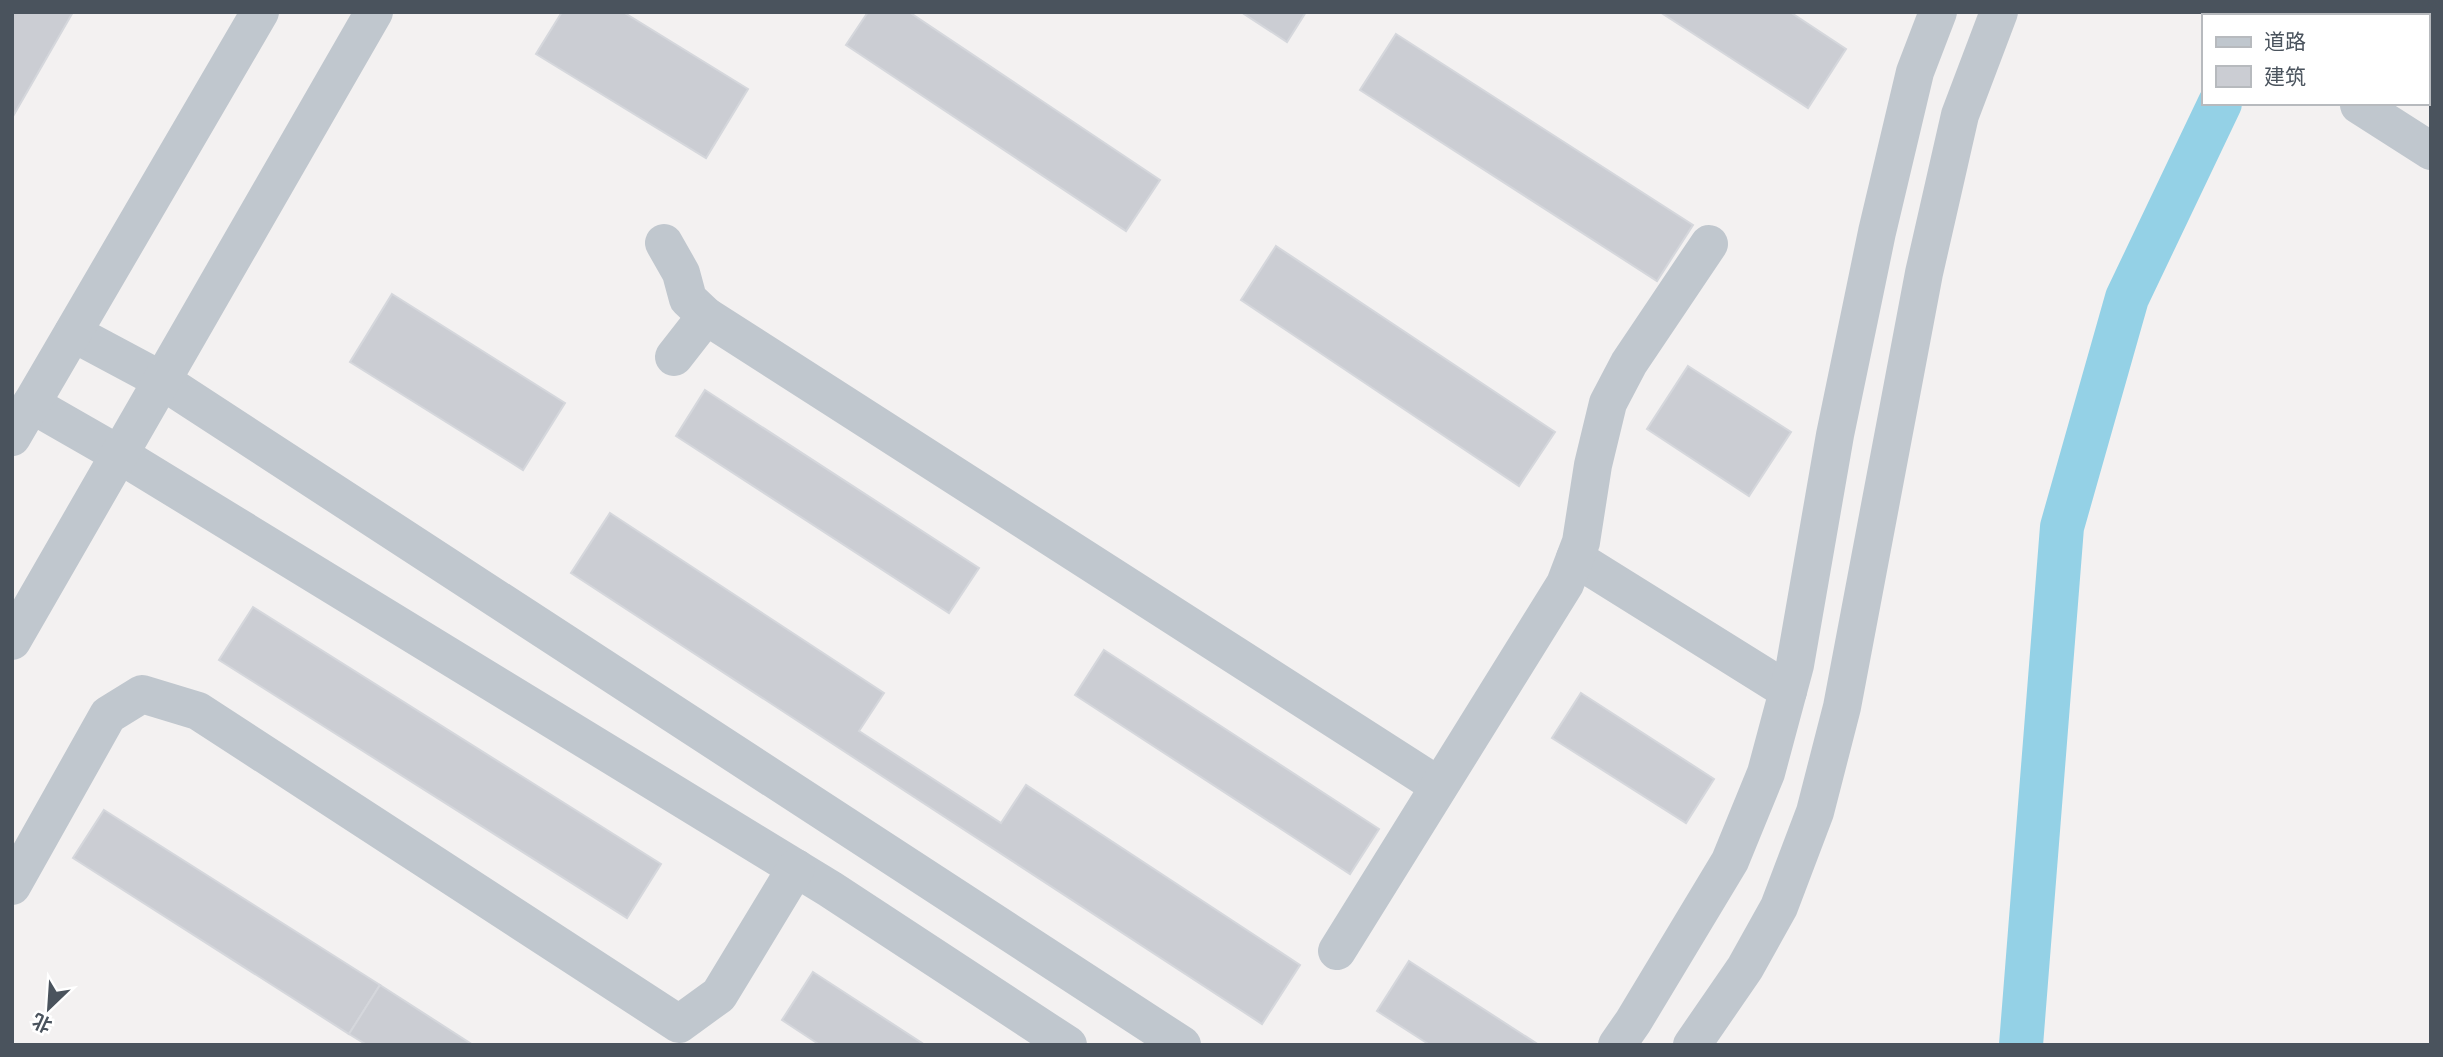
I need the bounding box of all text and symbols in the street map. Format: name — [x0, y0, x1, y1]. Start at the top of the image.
legend — [2202, 14, 2429, 105]
text: 道路 — [2264, 28, 2306, 54]
text: 建筑 — [2264, 63, 2306, 89]
north arrow — [14, 973, 84, 1043]
text: 北 — [28, 1009, 56, 1038]

